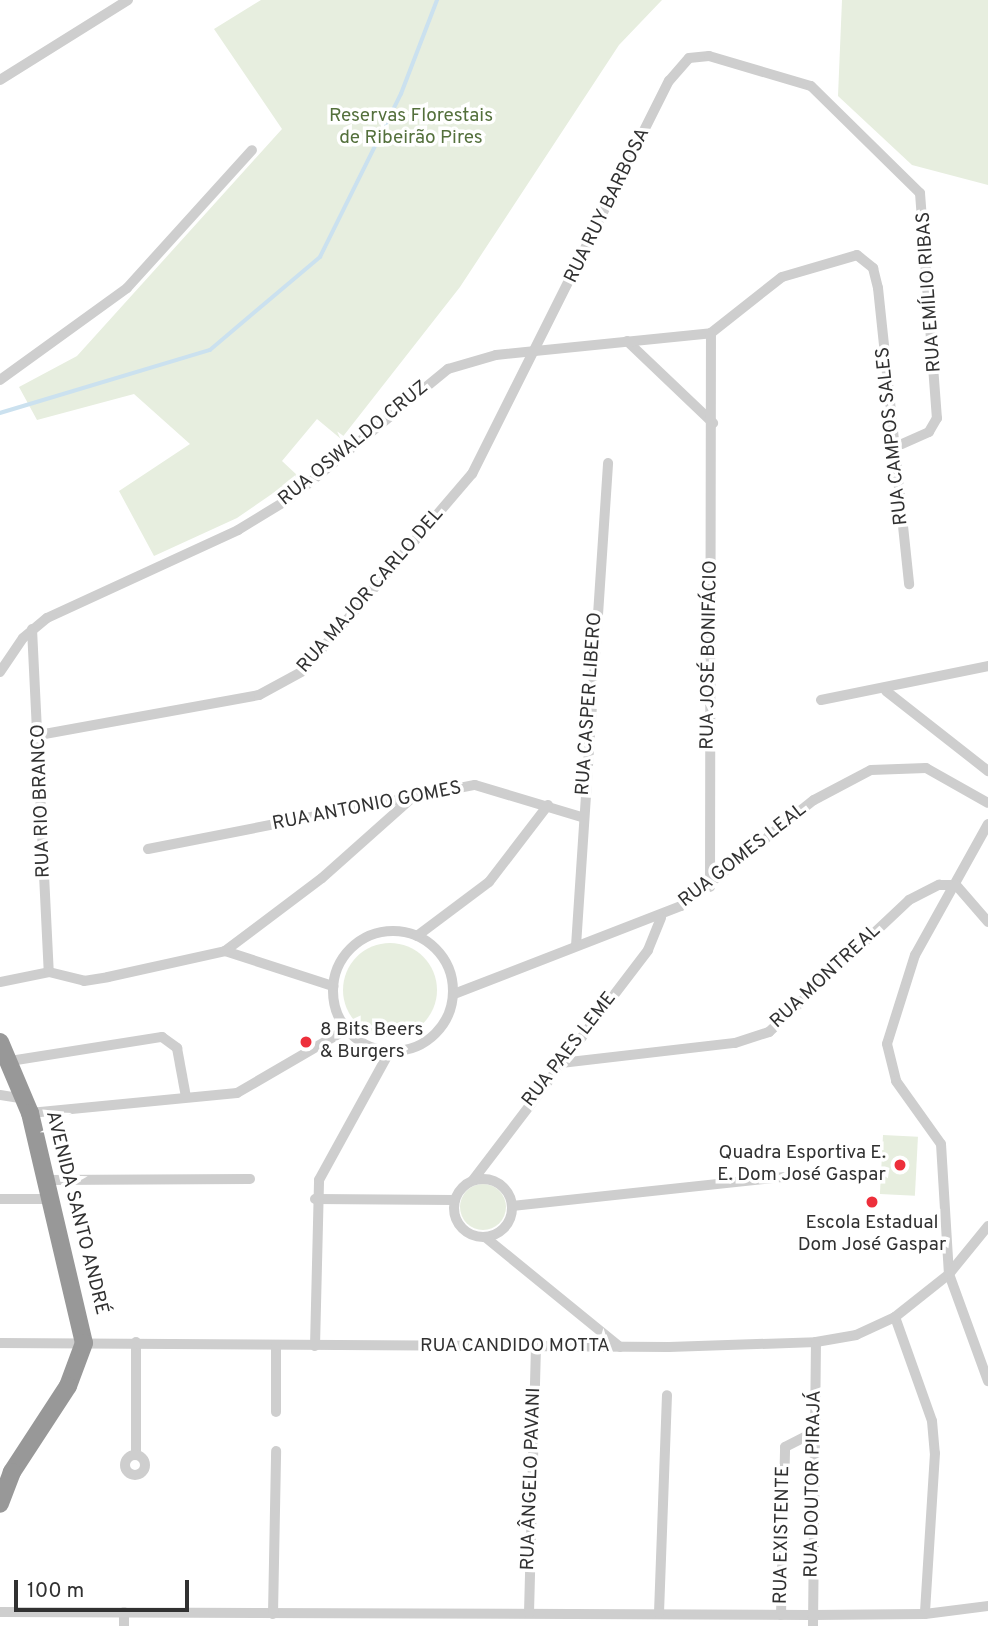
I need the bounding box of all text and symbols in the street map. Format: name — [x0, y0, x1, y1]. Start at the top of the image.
park label: Reservas Florestais de Ribeirão Pires — [329, 106, 493, 150]
street label: RUA RUY BARBOSA — [560, 124, 656, 288]
street label: RUA EMÍLIO RIBAS — [913, 210, 947, 374]
street label: RUA CAMPOS SALES — [872, 345, 914, 527]
street label: RUA OSWALDO CRUZ — [274, 376, 434, 512]
street label: RUA MAJOR CARLO DEL — [293, 503, 449, 679]
street label: RUA JOSÉ BONIFÁCIO — [697, 560, 723, 750]
street label: RUA CASPER LIBERO — [572, 611, 608, 797]
street label: RUA RIO BRANCO — [28, 723, 56, 879]
street label: RUA ANTONIO GOMES — [270, 777, 464, 837]
street label: RUA GOMES LEAL — [674, 799, 812, 913]
street label: RUA MONTREAL — [766, 920, 886, 1034]
street label: RUA PAES LEME — [518, 988, 622, 1112]
place label: 8 Bits Beers & Burgers — [320, 1020, 423, 1064]
marker: 8 Bits Beers & Burgers — [298, 1034, 314, 1050]
street label: AVENIDA SANTO ANDRÉ — [39, 1108, 113, 1318]
place label: Quadra Esportiva E. E. Dom José Gaspar — [717, 1143, 886, 1187]
marker: Quadra Esportiva E. E. Dom José Gaspar — [892, 1157, 908, 1173]
marker: Escola Estadual Dom José Gaspar — [864, 1194, 880, 1210]
place label: Escola Estadual Dom José Gaspar — [798, 1213, 946, 1257]
street label: RUA CANDIDO MOTTA — [420, 1336, 610, 1358]
street label: RUA ÂNGELO PAVANI — [517, 1386, 547, 1572]
street label: RUA DOUTOR PIRAJÁ — [801, 1390, 827, 1578]
street label: RUA EXISTENTE — [770, 1465, 796, 1605]
scale bar — [18, 1566, 192, 1610]
text: 100 m — [27, 1578, 84, 1605]

